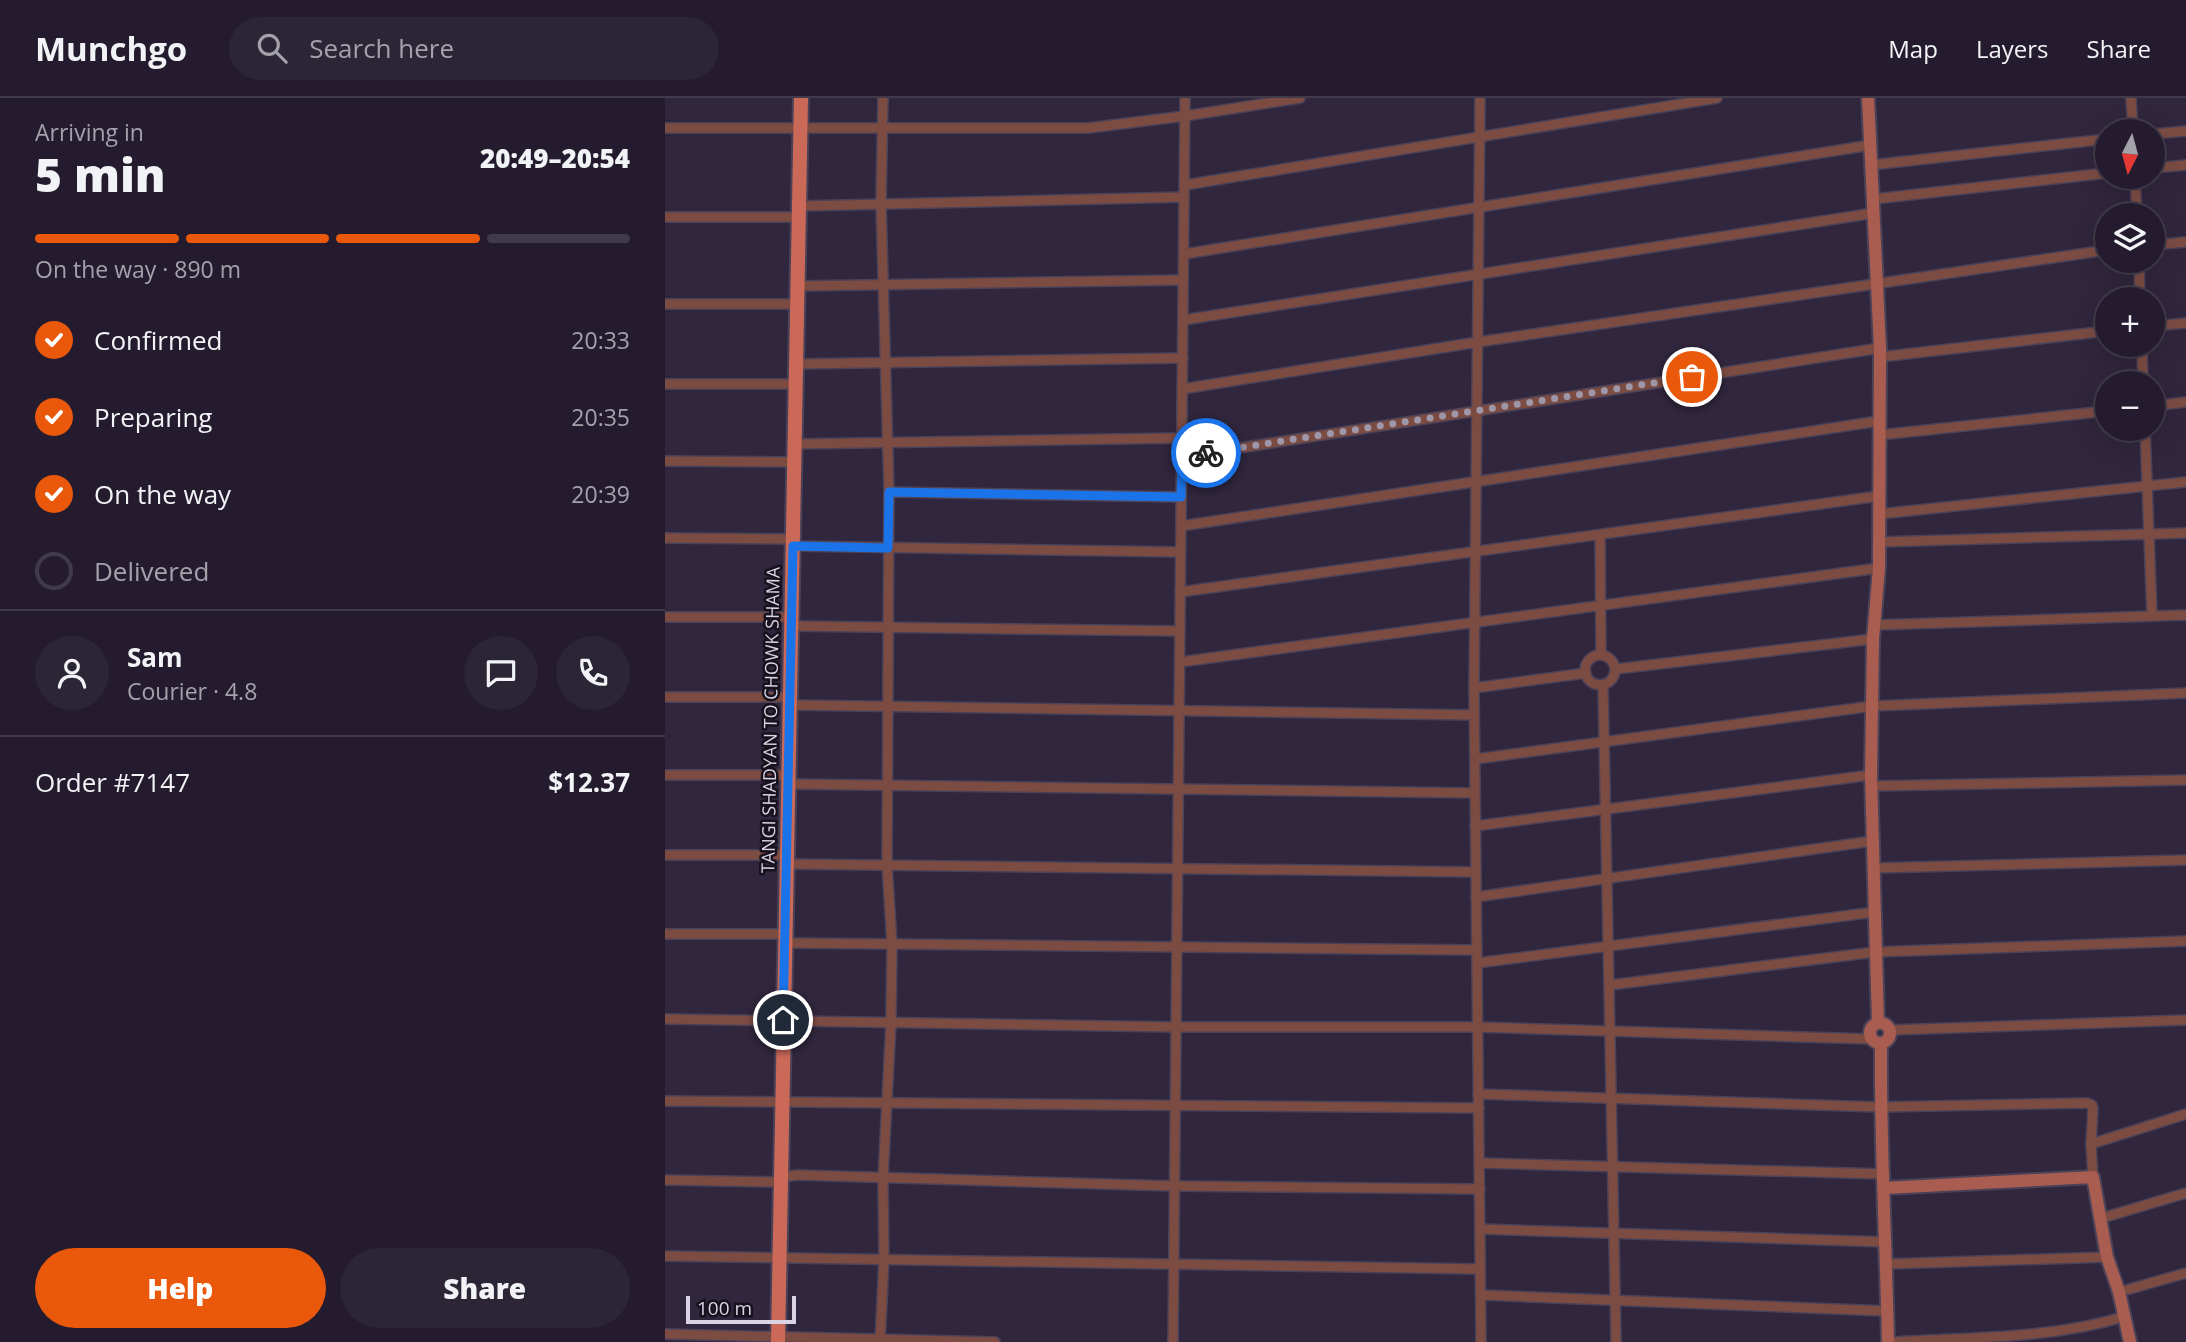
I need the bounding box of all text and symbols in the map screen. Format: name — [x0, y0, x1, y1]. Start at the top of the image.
search box — [229, 17, 719, 80]
text: Munchgo — [35, 26, 187, 71]
icon: search — [253, 29, 291, 67]
text: Search here — [309, 30, 454, 66]
text: Map — [1888, 32, 1938, 65]
text: Layers — [1976, 32, 2049, 65]
text: Share — [2087, 32, 2151, 65]
text: Arriving in — [35, 116, 144, 148]
north arrow — [2095, 119, 2165, 189]
map controls — [2095, 119, 2165, 441]
text: 20:49–20:54 — [480, 140, 630, 176]
text: 5 min — [35, 143, 166, 205]
button: layers — [2095, 203, 2165, 273]
text: On the way · 890 m — [35, 253, 241, 285]
button: + — [2095, 287, 2165, 357]
icon: check — [35, 321, 73, 359]
text: Confirmed — [94, 322, 222, 358]
text: 20:33 — [571, 324, 630, 356]
pin — [1662, 347, 1722, 407]
icon: bag — [1673, 358, 1711, 396]
button: − — [2095, 371, 2165, 441]
icon: check — [35, 398, 73, 436]
text: Preparing — [94, 399, 212, 435]
text: 20:35 — [571, 401, 630, 433]
courier — [1171, 418, 1241, 488]
icon: bike — [1187, 434, 1225, 472]
icon: check — [35, 475, 73, 513]
text: On the way — [94, 476, 231, 512]
text: 20:39 — [571, 478, 630, 510]
text: Delivered — [94, 553, 209, 589]
street label: TANGI SHADYAN TO CHOWK SHAMA — [755, 566, 785, 873]
button: person — [35, 636, 109, 710]
button: chat — [464, 636, 538, 710]
button: phone — [556, 636, 630, 710]
text: Sam — [127, 639, 183, 675]
text: Courier · 4.8 — [127, 675, 257, 707]
text: Order #7147 — [35, 764, 190, 800]
text: $12.37 — [548, 764, 630, 800]
pin — [753, 990, 813, 1050]
icon: home — [764, 1001, 802, 1039]
button: Help — [35, 1248, 326, 1328]
button: Share — [340, 1248, 630, 1328]
scale bar — [686, 1293, 796, 1325]
text: 100 m — [697, 1295, 752, 1321]

